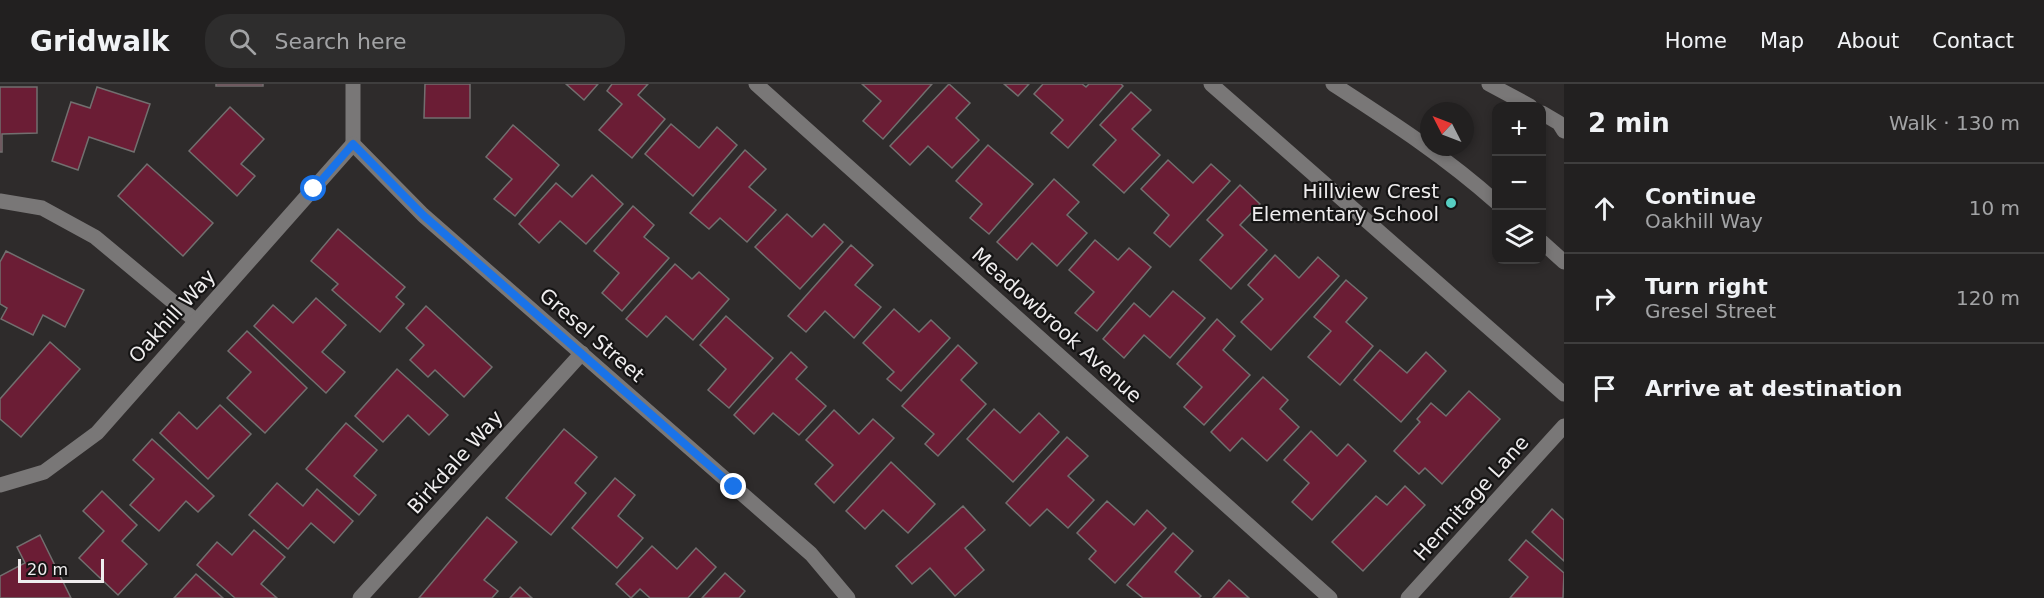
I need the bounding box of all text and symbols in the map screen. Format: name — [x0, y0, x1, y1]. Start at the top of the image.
search box — [205, 14, 625, 68]
text: Gridwalk — [30, 25, 169, 58]
icon: search — [226, 25, 259, 58]
text: Search here — [274, 29, 407, 54]
text: Home — [1665, 29, 1727, 53]
text: Map — [1760, 29, 1804, 53]
text: About — [1837, 29, 1899, 53]
text: Contact — [1932, 29, 2014, 53]
north arrow — [1420, 102, 1474, 156]
map controls — [1492, 102, 1546, 264]
button: + — [1492, 102, 1546, 156]
text: 2 min — [1588, 108, 1670, 138]
text: Walk · 130 m — [1889, 111, 2020, 135]
button: − — [1492, 156, 1546, 210]
route start — [300, 175, 326, 201]
place label: Hillview Crest Elementary School — [1251, 179, 1439, 226]
text: Continue — [1645, 184, 1756, 209]
icon: ahead — [1588, 192, 1621, 225]
marker: Hillview Crest Elementary School — [1444, 196, 1458, 210]
text: 10 m — [1969, 196, 2020, 220]
text: Oakhill Way — [1645, 209, 1763, 233]
button: layers — [1492, 210, 1546, 264]
street label: Meadowbrook Avenue — [967, 242, 1147, 408]
street label: Oakhill Way — [124, 264, 220, 368]
text: Turn right — [1645, 274, 1768, 299]
icon: right — [1588, 282, 1621, 315]
street label: Gresel Street — [535, 283, 649, 387]
text: 120 m — [1956, 286, 2020, 310]
text: Gresel Street — [1645, 299, 1776, 323]
icon: arrive — [1588, 372, 1621, 405]
text: Arrive at destination — [1645, 376, 1902, 401]
street label: Birkdale Way — [402, 405, 508, 519]
street label: Hermitage Lane — [1409, 430, 1533, 566]
route end — [720, 473, 746, 499]
scale bar — [18, 556, 104, 584]
text: 20 m — [27, 560, 68, 579]

